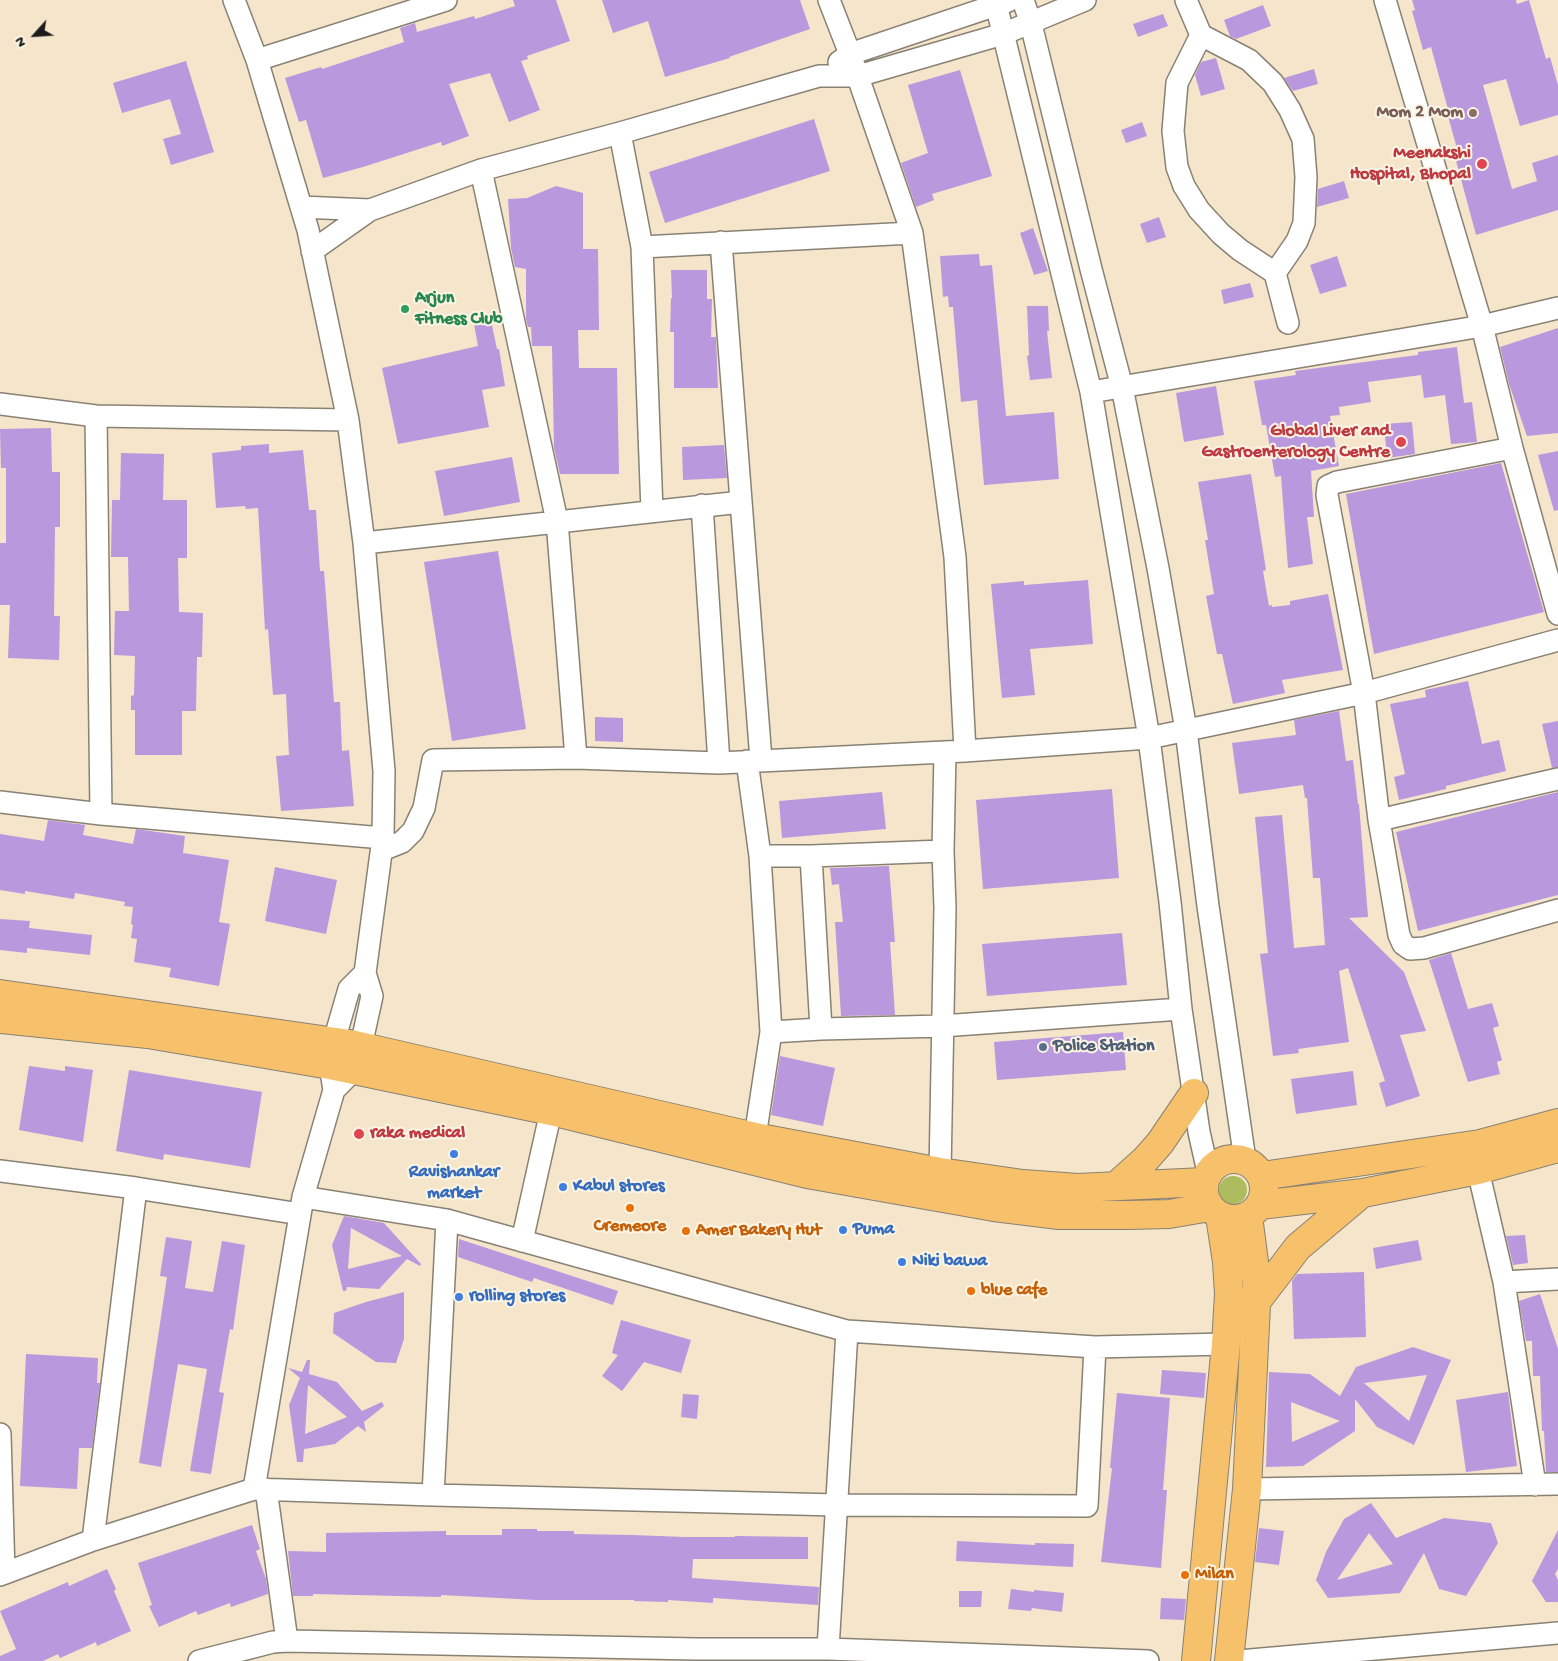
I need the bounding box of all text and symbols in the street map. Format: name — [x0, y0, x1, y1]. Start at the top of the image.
north arrow — [10, 10, 60, 60]
text: N — [11, 34, 31, 50]
place label: Mom 2 Mom — [1376, 102, 1463, 124]
marker: Mom 2 Mom — [1467, 107, 1479, 119]
place label: Meenakshi Hospital, Bhopal — [1350, 143, 1471, 186]
marker: Meenakshi Hospital, Bhopal — [1475, 157, 1489, 171]
place label: Arjun Fitness Club — [415, 288, 502, 330]
marker: Arjun Fitness Club — [399, 303, 411, 315]
place label: Global Liver and Gastroenterology Centre — [1201, 421, 1390, 464]
marker: Global Liver and Gastroenterology Centre — [1394, 435, 1408, 449]
place label: Police Station — [1053, 1036, 1155, 1058]
marker: Police Station — [1037, 1041, 1049, 1053]
place label: raka medical — [370, 1123, 465, 1145]
marker: raka medical — [352, 1127, 366, 1141]
marker: Ravishankar market — [448, 1148, 460, 1160]
place label: Ravishankar market — [409, 1162, 499, 1204]
place label: Kabul stores — [573, 1176, 665, 1198]
marker: Kabul stores — [557, 1181, 569, 1193]
marker: Cremeore — [624, 1202, 636, 1214]
place label: Cremeore — [594, 1216, 666, 1238]
place label: Puma — [853, 1219, 894, 1241]
place label: Amer Bakery Hut — [696, 1220, 821, 1242]
marker: Puma — [837, 1224, 849, 1236]
marker: Amer Bakery Hut — [680, 1225, 692, 1237]
place label: Niki bawa — [912, 1251, 987, 1273]
marker: Niki bawa — [896, 1256, 908, 1268]
place label: blue cafe — [981, 1280, 1047, 1302]
marker: blue cafe — [965, 1285, 977, 1297]
place label: rolling stores — [469, 1286, 565, 1308]
marker: rolling stores — [453, 1291, 465, 1303]
place label: Milan — [1195, 1564, 1234, 1586]
marker: Milan — [1179, 1569, 1191, 1581]

